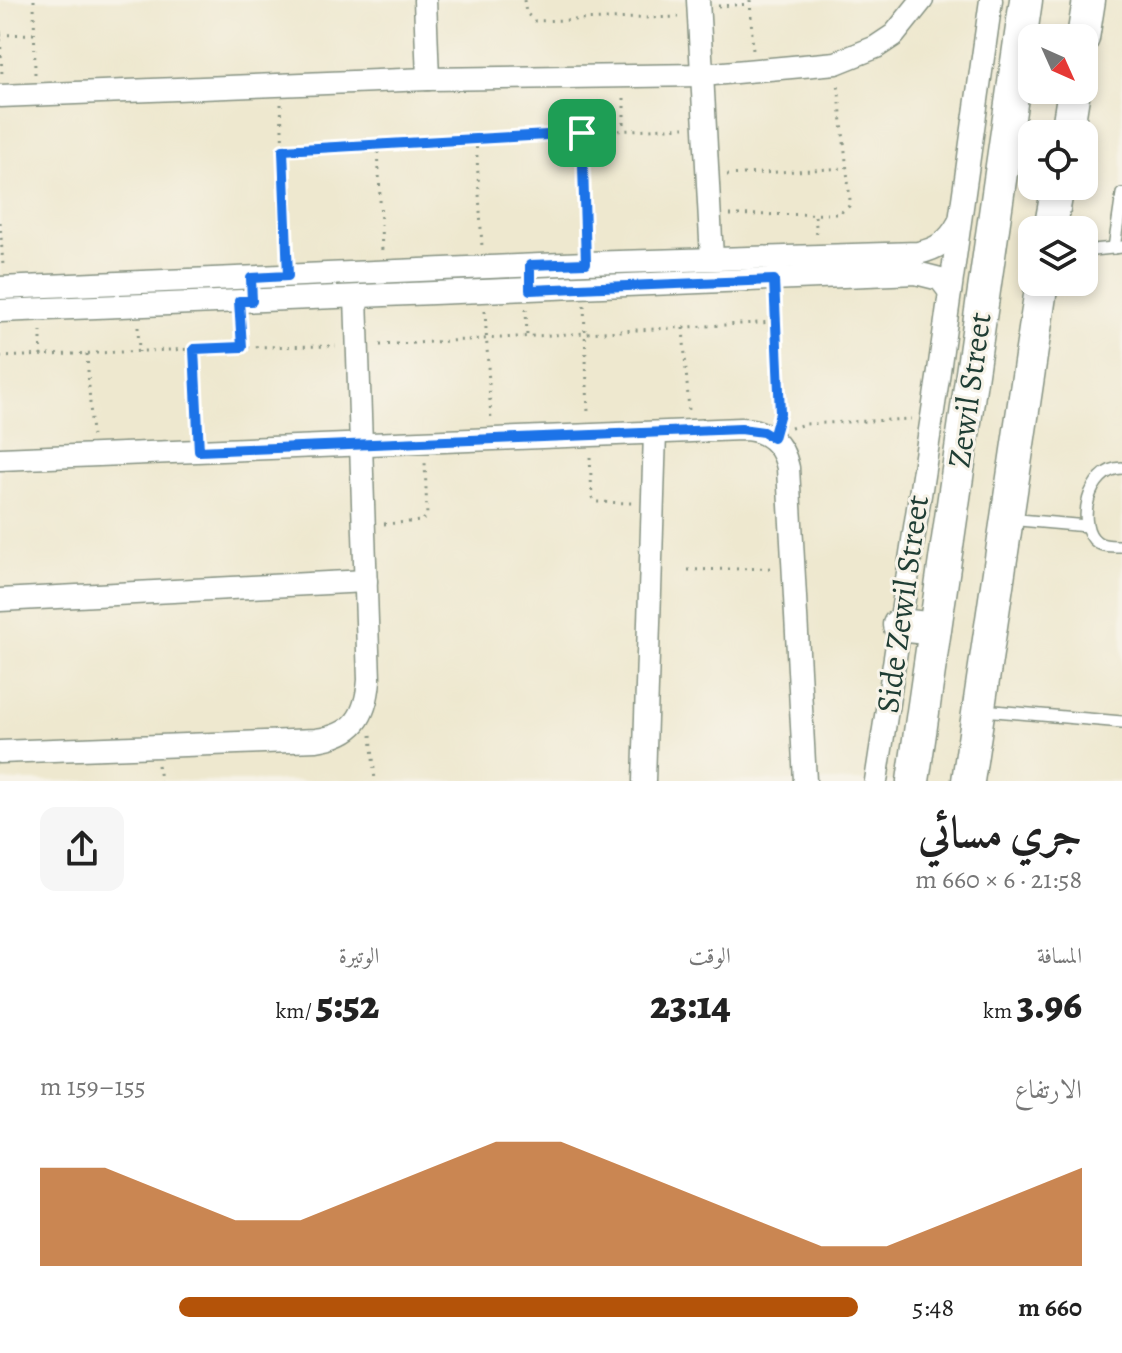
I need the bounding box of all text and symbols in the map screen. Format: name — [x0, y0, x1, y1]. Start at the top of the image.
north arrow — [1018, 24, 1098, 104]
map controls — [1018, 24, 1098, 296]
pin — [548, 99, 616, 167]
icon: arrive — [560, 111, 604, 155]
button: locate — [1018, 120, 1098, 200]
button: layers — [1018, 216, 1098, 296]
street label: Zewil Street — [936, 310, 1002, 470]
street label: Side Zewil Street — [865, 492, 939, 716]
text: جري مسائي — [918, 802, 1082, 862]
button: share — [40, 807, 124, 891]
text: 21:58 · 6 × 660 m — [915, 862, 1082, 897]
text: الوتيرة — [339, 941, 379, 971]
text: الوقت — [689, 941, 731, 971]
text: المسافة — [1037, 941, 1082, 971]
text: 5:52 — [316, 977, 379, 1032]
text: 23:14 — [650, 977, 731, 1032]
text: 3.96 — [1017, 977, 1082, 1032]
text: /km — [275, 996, 316, 1026]
text: km — [983, 996, 1017, 1026]
text: 155–159 m — [40, 1069, 146, 1104]
text: الارتفاع — [1015, 1072, 1082, 1107]
text: 5:48 — [912, 1290, 954, 1325]
text: 660 m — [1018, 1290, 1082, 1325]

